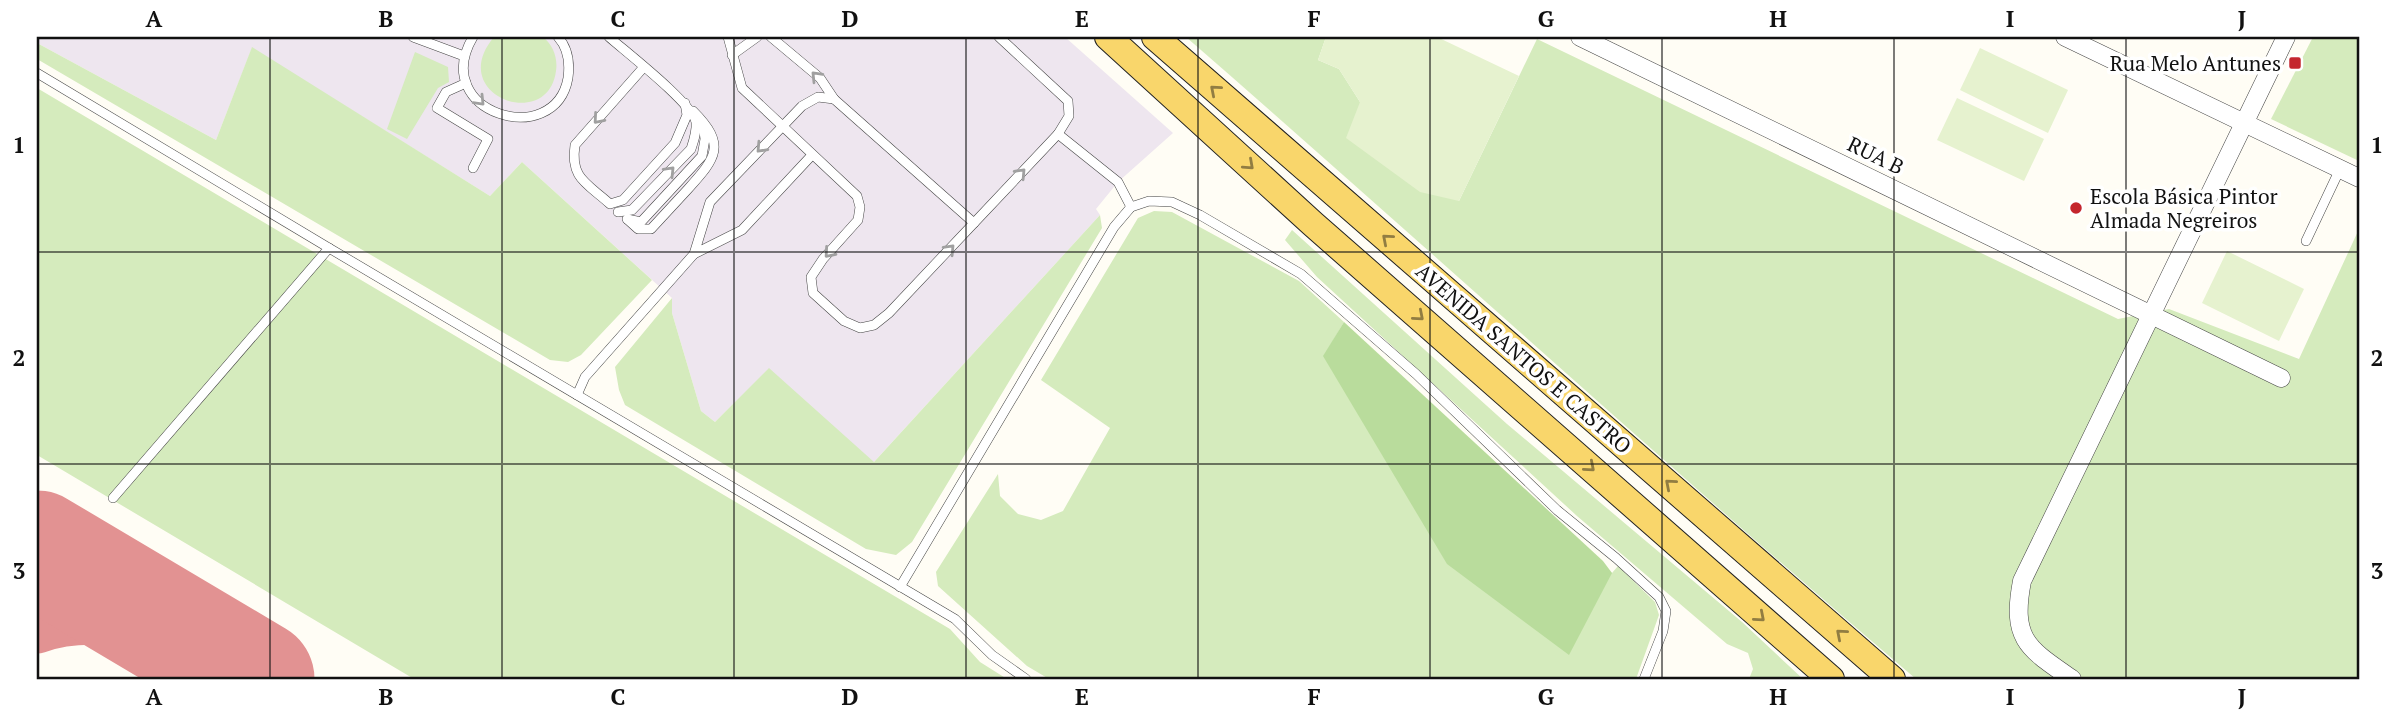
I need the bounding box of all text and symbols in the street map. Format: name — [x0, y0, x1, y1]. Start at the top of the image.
text: A — [146, 3, 163, 34]
text: B — [379, 3, 394, 34]
text: C — [611, 3, 626, 34]
text: D — [842, 3, 859, 34]
text: E — [1075, 3, 1089, 34]
text: F — [1307, 3, 1321, 34]
text: G — [1538, 3, 1555, 34]
text: H — [1769, 3, 1787, 34]
text: I — [2006, 3, 2014, 34]
text: J — [2238, 3, 2246, 34]
place label: Rua Melo Antunes — [2110, 49, 2281, 77]
marker: Rua Melo Antunes — [2287, 55, 2303, 71]
one-way arrow — [812, 72, 825, 85]
one-way arrow — [1210, 86, 1223, 98]
one-way arrow — [472, 93, 484, 106]
one-way arrow — [594, 111, 606, 124]
text: 1 — [13, 129, 26, 160]
street label: RUA B — [1843, 129, 1909, 181]
text: 1 — [2371, 129, 2384, 160]
one-way arrow — [757, 140, 770, 153]
one-way arrow — [1241, 157, 1254, 169]
one-way arrow — [661, 167, 674, 180]
one-way arrow — [1013, 168, 1026, 181]
place label: Escola Básica Pintor Almada Negreiros — [2090, 182, 2278, 234]
marker: Escola Básica Pintor Almada Negreiros — [2068, 200, 2084, 216]
one-way arrow — [1382, 235, 1395, 247]
one-way arrow — [941, 244, 954, 257]
one-way arrow — [825, 245, 837, 258]
street label: AVENIDA SANTOS E CASTRO — [1410, 257, 1638, 459]
one-way arrow — [1411, 308, 1424, 321]
text: 2 — [13, 342, 26, 373]
text: 2 — [2371, 342, 2384, 373]
one-way arrow — [1581, 459, 1594, 471]
one-way arrow — [1665, 480, 1678, 492]
text: 3 — [13, 555, 26, 586]
text: 3 — [2371, 555, 2384, 586]
one-way arrow — [1752, 609, 1765, 621]
one-way arrow — [1836, 630, 1849, 642]
text: A — [146, 681, 163, 712]
text: B — [379, 681, 394, 712]
text: C — [611, 681, 626, 712]
text: D — [842, 681, 859, 712]
text: E — [1075, 681, 1089, 712]
text: F — [1307, 681, 1321, 712]
text: G — [1538, 681, 1555, 712]
text: H — [1769, 681, 1787, 712]
text: I — [2006, 681, 2014, 712]
text: J — [2238, 681, 2246, 712]

